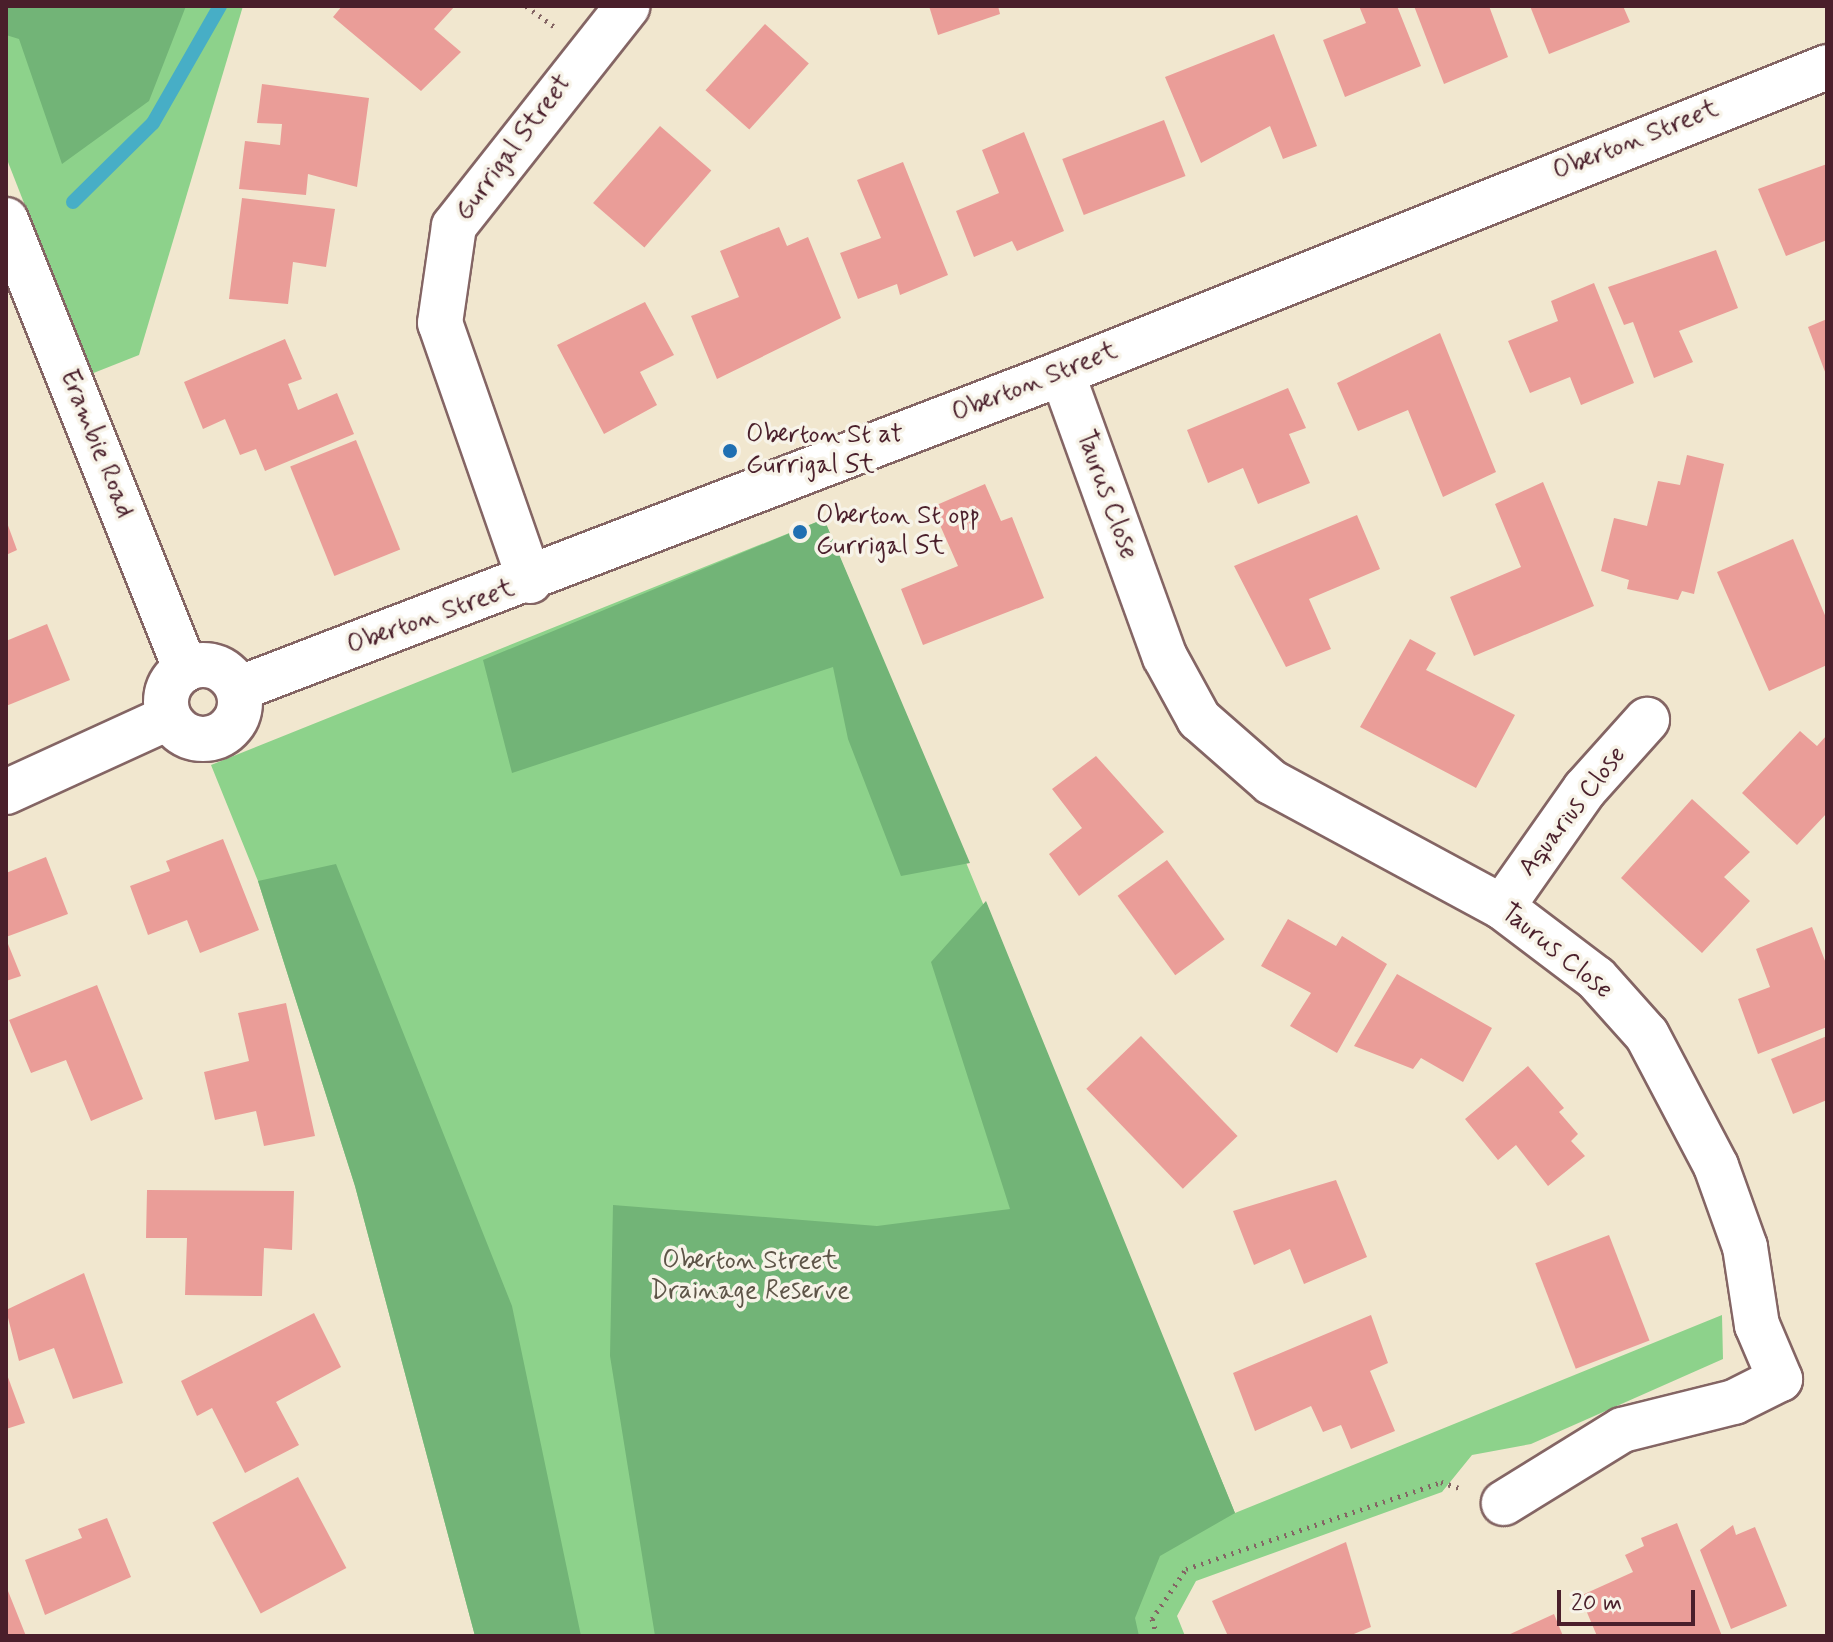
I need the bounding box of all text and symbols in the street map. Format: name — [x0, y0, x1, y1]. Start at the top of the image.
street label: Gurrigal Street — [449, 69, 579, 227]
street label: Oberton Street — [1549, 94, 1723, 188]
street label: Oberton Street — [948, 336, 1122, 430]
street label: Erambie Road — [53, 366, 139, 522]
place label: Oberton St at Gurrigal St — [746, 420, 906, 482]
street label: Taurus Close — [1068, 426, 1144, 564]
marker: Oberton St at Gurrigal St — [721, 442, 739, 460]
place label: Oberton St opp Gurrigal St — [816, 501, 981, 562]
marker: Oberton St opp Gurrigal St — [791, 523, 809, 541]
street label: Oberton Street — [343, 573, 519, 663]
street label: Aquarius Close — [1513, 741, 1633, 883]
street label: Taurus Close — [1494, 897, 1618, 1007]
park label: Oberton Street Drainage Reserve — [649, 1246, 851, 1308]
scale bar — [1561, 1574, 1699, 1624]
text: 20 m — [1571, 1588, 1622, 1619]

